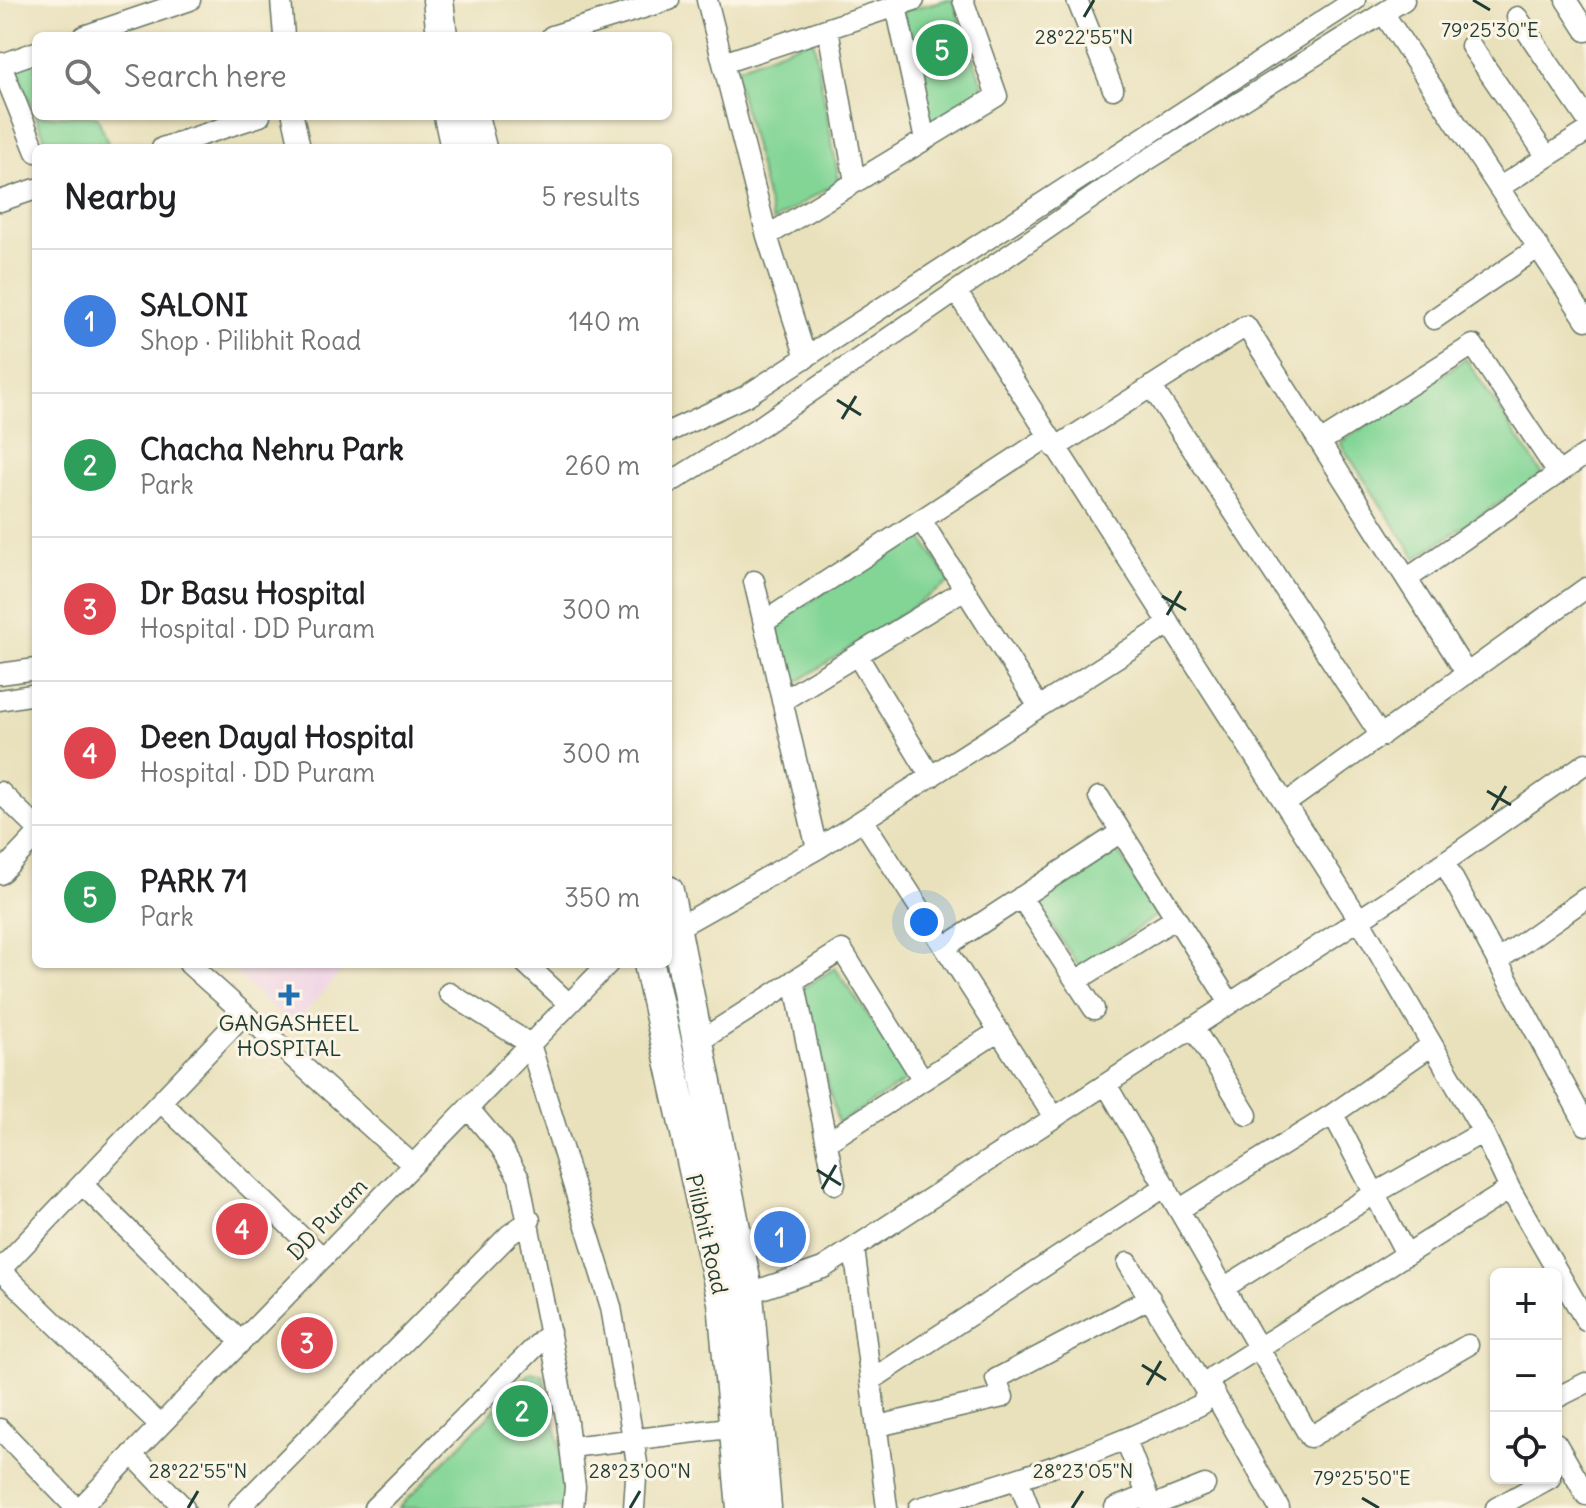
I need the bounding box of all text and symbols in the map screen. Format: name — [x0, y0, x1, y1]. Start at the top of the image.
text: 79°25'30"E — [1441, 17, 1539, 42]
pin: 5 — [916, 20, 968, 80]
text: 28°22'55"N — [1035, 24, 1133, 49]
search box — [32, 32, 672, 120]
icon: search — [60, 54, 104, 98]
text: Search here — [124, 57, 287, 95]
text: Nearby — [64, 175, 177, 218]
text: 5 results — [542, 180, 640, 213]
text: SALONI — [140, 286, 248, 324]
text: 1 — [85, 305, 95, 338]
text: 140 m — [569, 305, 640, 338]
text: Shop · Pilibhit Road — [140, 324, 361, 357]
text: Chacha Nehru Park — [140, 430, 404, 468]
text: 2 — [83, 449, 97, 482]
text: 260 m — [565, 449, 640, 482]
text: Park — [140, 468, 194, 501]
text: Dr Basu Hospital — [140, 574, 366, 612]
text: 3 — [83, 593, 97, 626]
text: 300 m — [562, 593, 640, 626]
text: Hospital · DD Puram — [140, 612, 375, 645]
text: Deen Dayal Hospital — [140, 718, 414, 756]
text: 4 — [82, 737, 98, 770]
text: 300 m — [562, 737, 640, 770]
text: Hospital · DD Puram — [140, 756, 375, 789]
text: PARK 71 — [140, 862, 248, 900]
text: 5 — [83, 881, 97, 914]
text: 350 m — [564, 881, 640, 914]
text: Park — [140, 900, 194, 933]
your location — [904, 902, 944, 942]
marker: GANGASHEEL HOSPITAL — [278, 984, 300, 1006]
place label: GANGASHEEL HOSPITAL — [219, 1009, 360, 1062]
street label: Pilibhit Road — [680, 1171, 734, 1297]
street label: DD Puram — [281, 1172, 373, 1266]
pin: 4 — [216, 1199, 268, 1259]
pin: 1 — [754, 1207, 806, 1267]
map controls — [1490, 1268, 1562, 1484]
button: + — [1490, 1268, 1562, 1340]
pin: 3 — [281, 1313, 333, 1373]
button: − — [1490, 1340, 1562, 1412]
pin: 2 — [496, 1381, 548, 1441]
button: locate — [1490, 1412, 1562, 1484]
text: 28°22'55"N — [149, 1458, 247, 1483]
text: 28°23'00"N — [589, 1458, 691, 1483]
text: 28°23'05"N — [1033, 1458, 1133, 1483]
text: 79°25'50"E — [1313, 1465, 1411, 1490]

